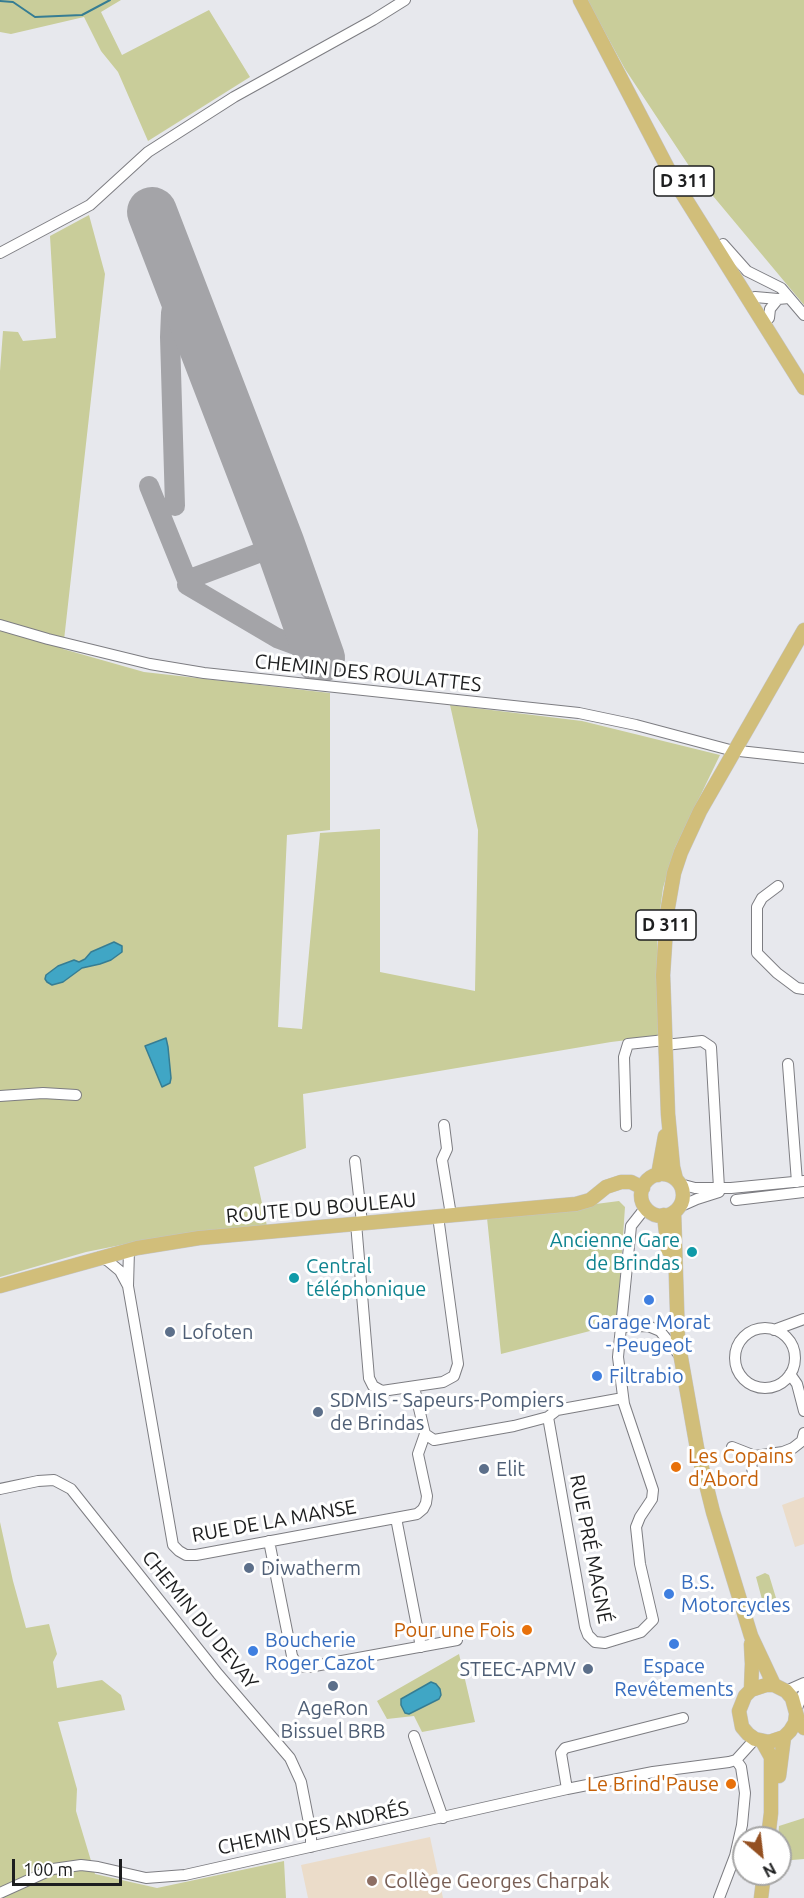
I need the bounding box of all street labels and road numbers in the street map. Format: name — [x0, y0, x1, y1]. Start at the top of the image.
road number: D 311 — [654, 166, 714, 196]
street label: CHEMIN DES ROULATTES — [253, 649, 483, 697]
road number: D 311 — [636, 910, 696, 940]
street label: ROUTE DU BOULEAU — [225, 1188, 417, 1228]
street label: RUE PRÉ MAGNÉ — [565, 1473, 617, 1625]
street label: RUE DE LA MANSE — [190, 1495, 358, 1547]
street label: CHEMIN DU DEVAY — [137, 1546, 263, 1694]
street label: CHEMIN DES ANDRÉS — [215, 1796, 411, 1860]

